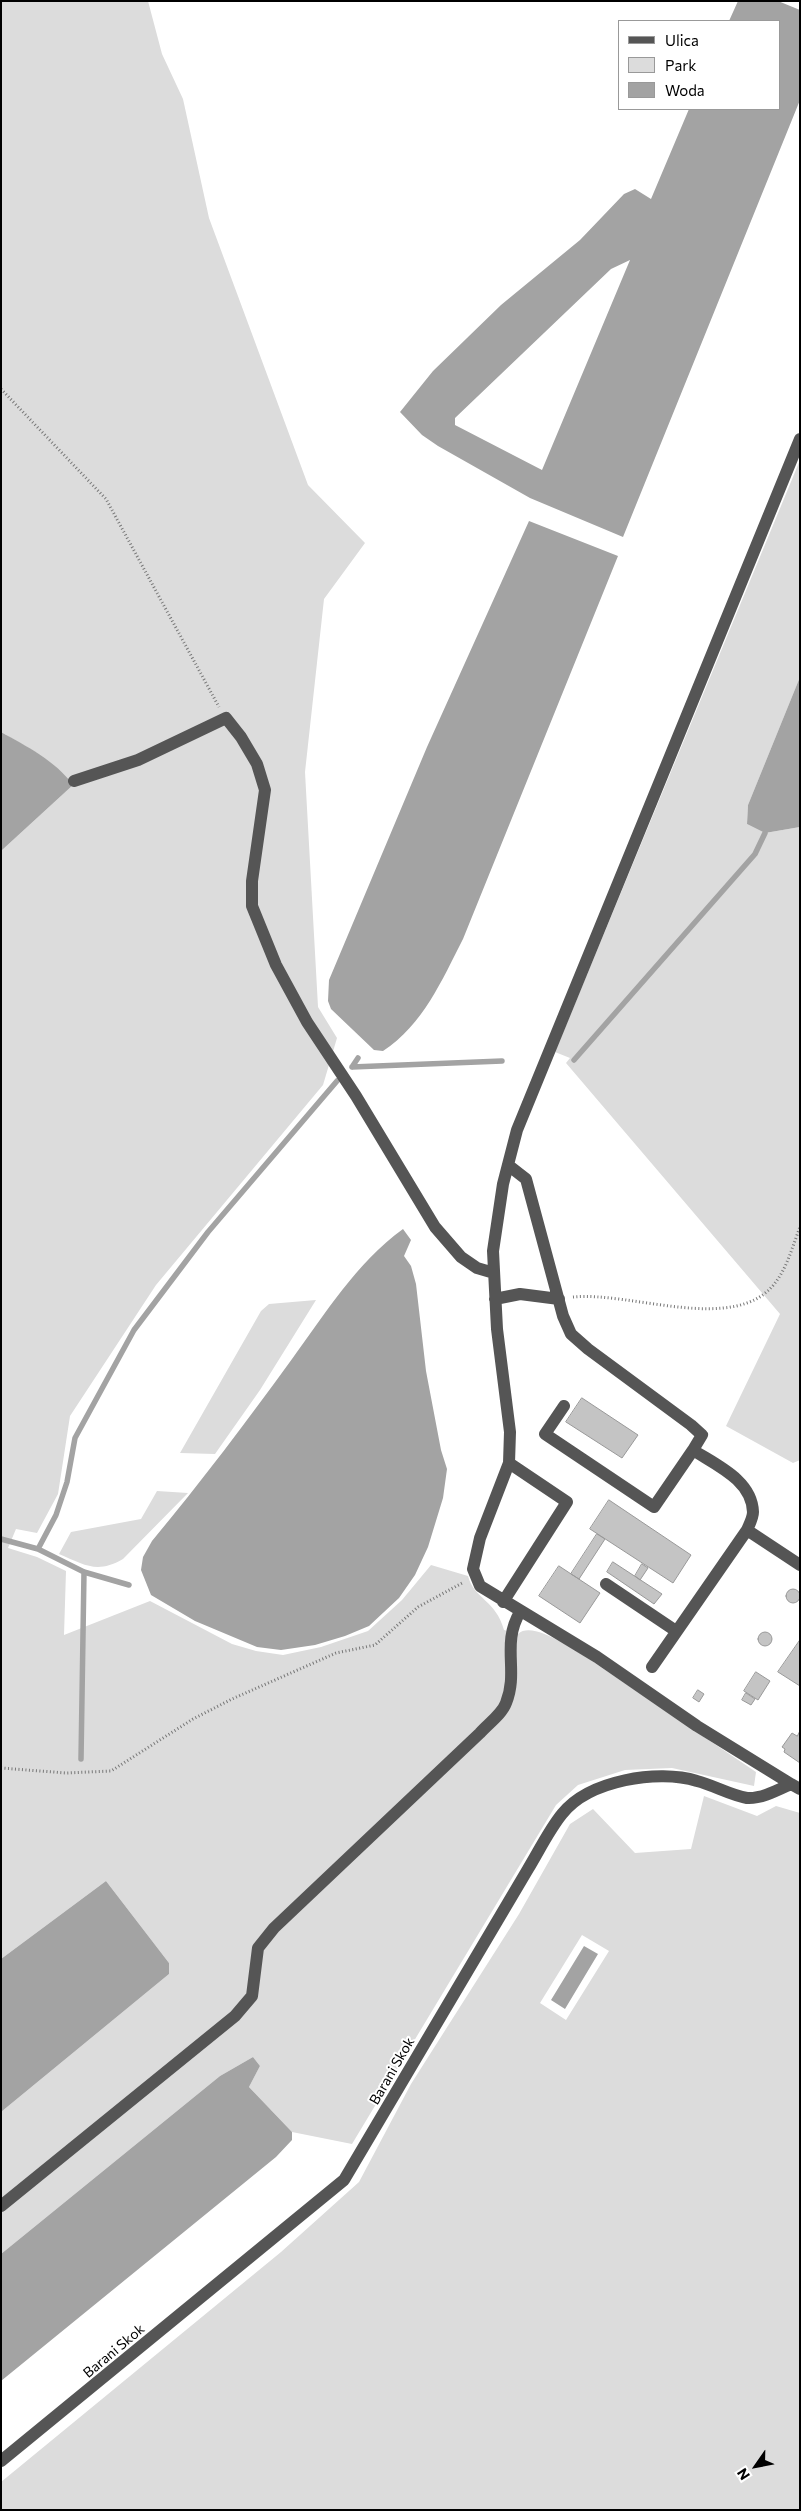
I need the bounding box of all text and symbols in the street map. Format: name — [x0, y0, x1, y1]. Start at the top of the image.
legend — [618, 20, 781, 110]
text: Ulica — [665, 31, 699, 49]
text: Park — [665, 56, 696, 74]
text: Woda — [665, 81, 705, 99]
street label: Barani Skok — [366, 2034, 418, 2108]
street label: Barani Skok — [80, 2321, 148, 2381]
north arrow — [731, 2441, 781, 2491]
text: N — [733, 2465, 753, 2483]

